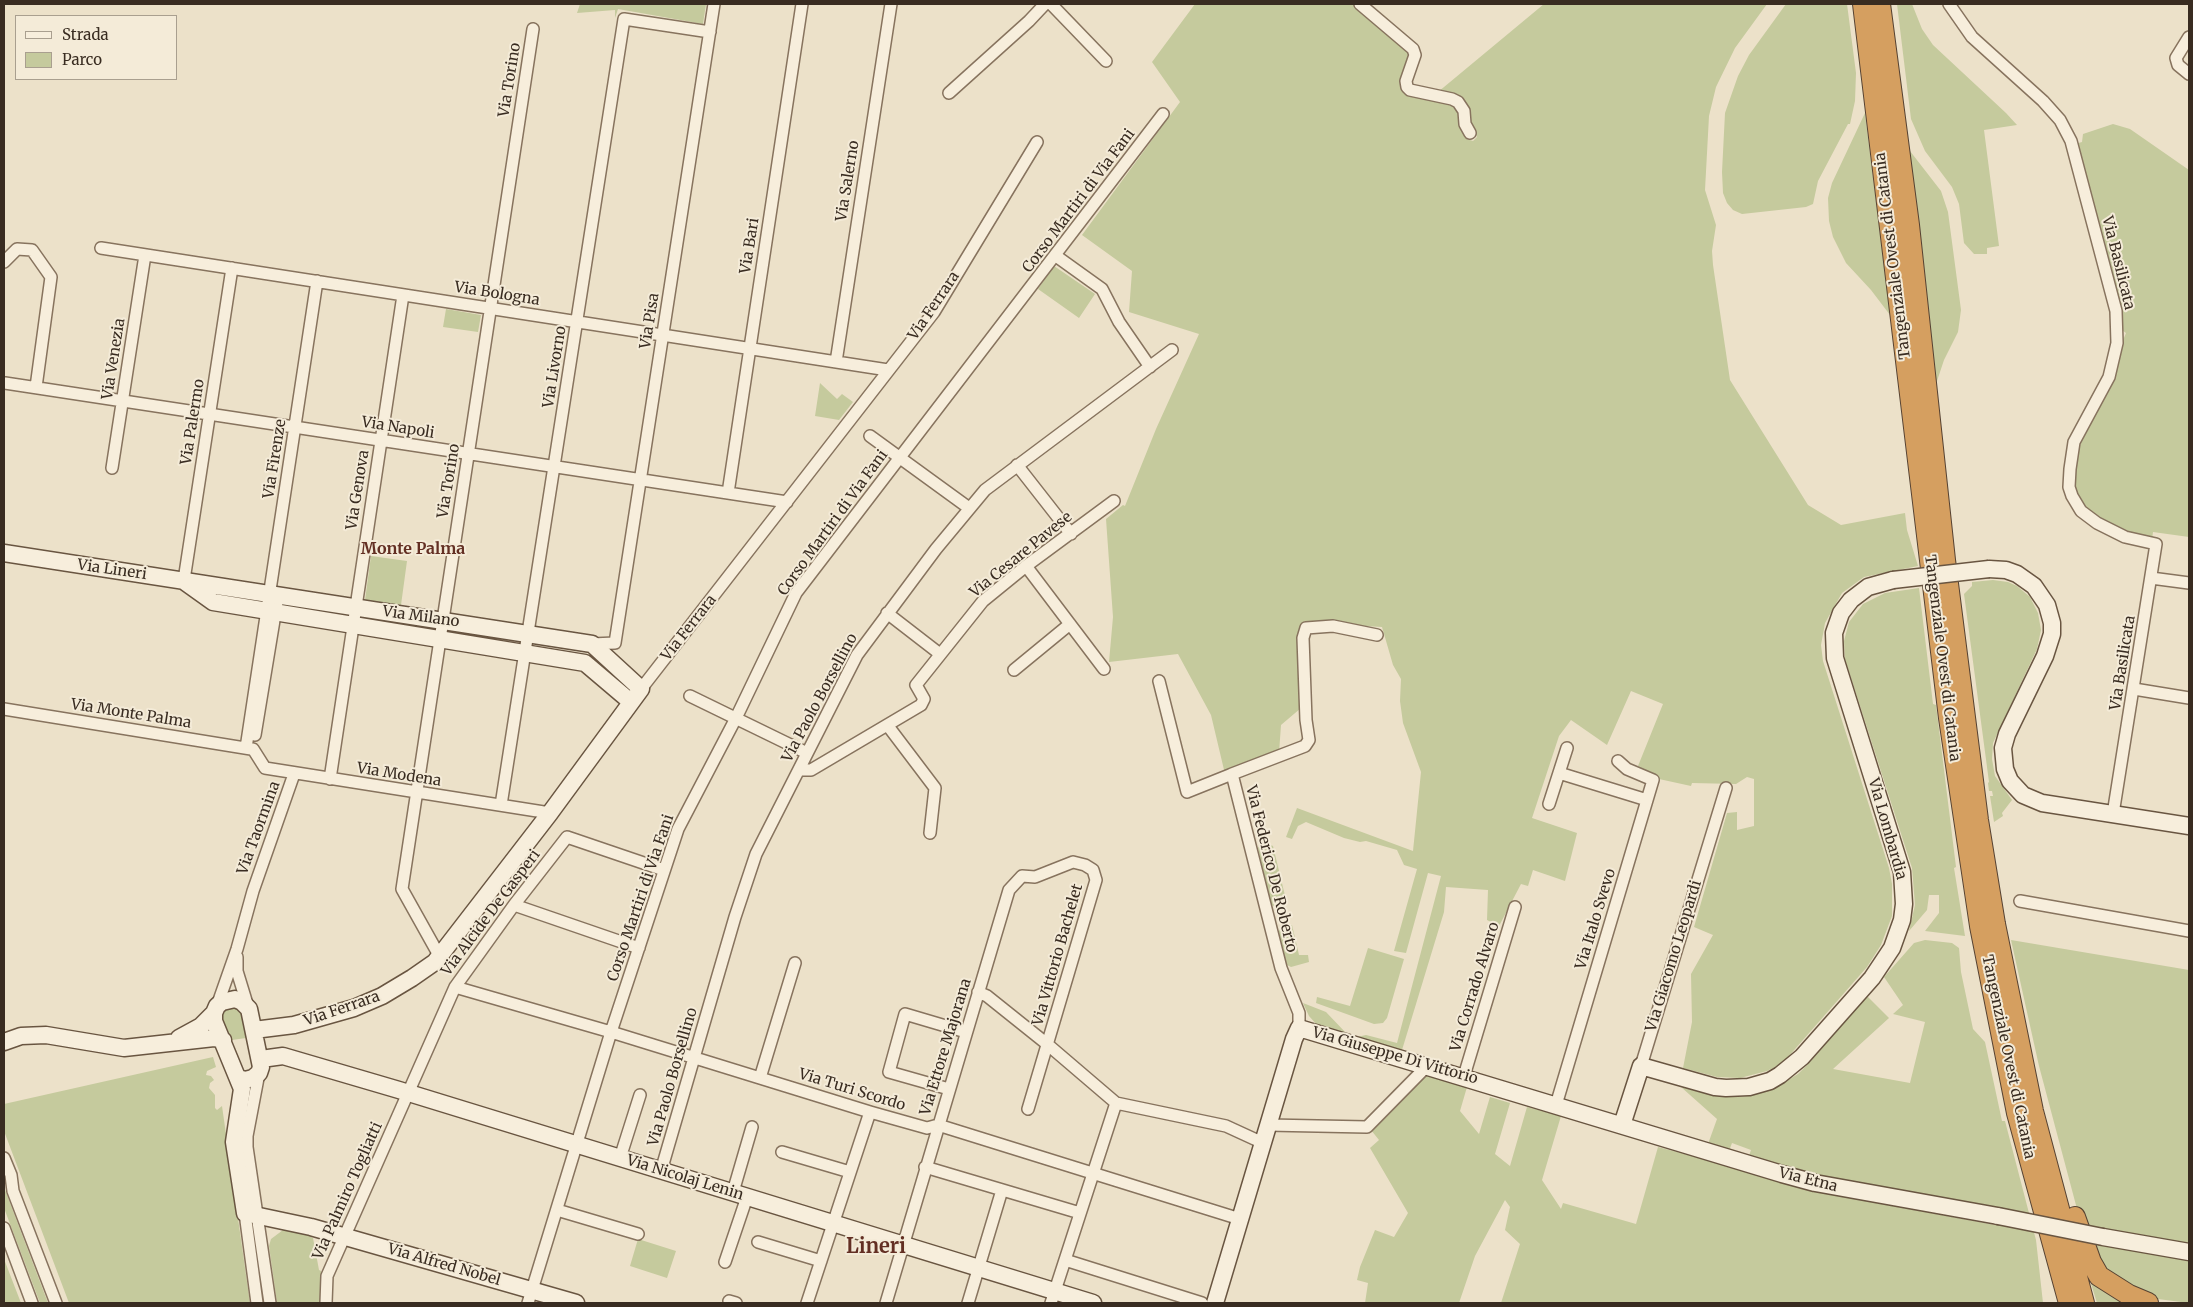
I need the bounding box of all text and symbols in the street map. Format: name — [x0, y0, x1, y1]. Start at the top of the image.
legend — [15, 15, 178, 80]
text: Strada — [62, 25, 109, 44]
street label: Via Torino — [495, 41, 525, 119]
text: Parco — [62, 50, 102, 69]
street label: Corso Martiri di Via Fani — [1019, 126, 1139, 276]
street label: Via Salerno — [833, 139, 863, 223]
street label: Tangenziale Ovest di Catania — [1871, 152, 1915, 360]
street label: Via Basilicata — [2098, 214, 2138, 312]
street label: Via Bari — [737, 217, 763, 275]
street label: Via Ferrara — [904, 268, 964, 344]
street label: Via Bologna — [453, 278, 541, 310]
street label: Via Pisa — [637, 292, 663, 350]
street label: Via Venezia — [99, 317, 129, 401]
street label: Via Livorno — [540, 325, 570, 409]
street label: Via Palermo — [177, 378, 209, 466]
street label: Via Napoli — [360, 413, 436, 443]
street label: Via Firenze — [260, 418, 290, 500]
street label: Via Torino — [434, 442, 464, 520]
street label: Corso Martiri di Via Fani — [774, 447, 892, 599]
street label: Via Genova — [343, 449, 373, 531]
street label: Via Cesare Pavese — [966, 508, 1076, 602]
district label: Monte Palma — [361, 539, 465, 559]
street label: Tangenziale Ovest di Catania — [1920, 554, 1964, 762]
street label: Via Lineri — [76, 556, 148, 584]
street label: Via Ferrara — [658, 591, 720, 665]
street label: Via Milano — [381, 603, 461, 631]
street label: Via Basilicata — [2107, 614, 2139, 712]
street label: Via Paolo Borsellino — [778, 631, 862, 765]
street label: Via Monte Palma — [70, 696, 192, 732]
street label: Via Modena — [356, 759, 442, 791]
street label: Via Lombardia — [1864, 776, 1910, 882]
street label: Via Taormina — [234, 779, 284, 877]
street label: Via Federico De Roberto — [1242, 784, 1300, 954]
street label: Corso Martiri di Via Fani — [604, 812, 678, 984]
street label: Via Alcide De Gasperi — [438, 847, 544, 979]
street label: Via Italo Svevo — [1572, 866, 1620, 972]
street label: Via Giacomo Leopardi — [1642, 878, 1706, 1034]
street label: Via Vittorio Bachelet — [1029, 882, 1087, 1028]
street label: Via Corrado Alvaro — [1447, 920, 1503, 1054]
street label: Tangenziale Ovest di Catania — [1978, 953, 2038, 1161]
street label: Via Ettore Majorana — [917, 976, 975, 1118]
street label: Via Ferrara — [302, 988, 382, 1030]
street label: Via Paolo Borsellino — [645, 1006, 701, 1148]
street label: Via Giuseppe Di Vittorio — [1310, 1024, 1480, 1088]
street label: Via Turi Scordo — [796, 1065, 908, 1115]
street label: Via Palmiro Togliatti — [309, 1119, 387, 1263]
street label: Via Nicolaj Lenin — [624, 1152, 746, 1204]
street label: Via Etna — [1777, 1164, 1839, 1196]
district label: Lineri — [846, 1235, 906, 1259]
street label: Via Alfred Nobel — [385, 1240, 503, 1290]

